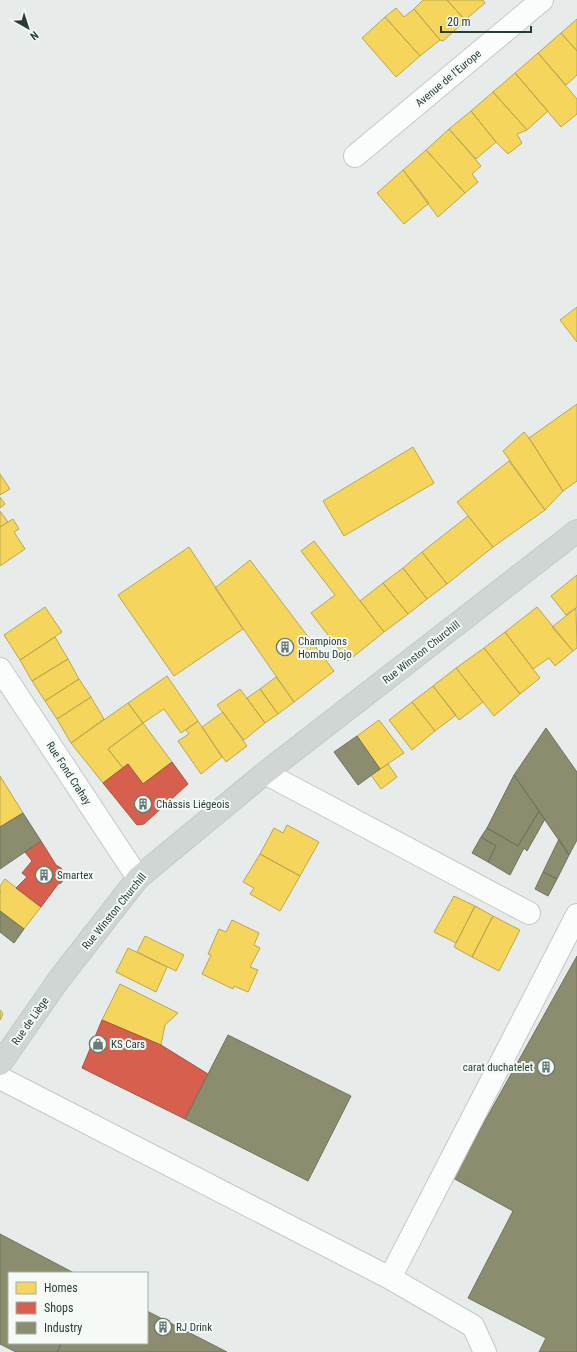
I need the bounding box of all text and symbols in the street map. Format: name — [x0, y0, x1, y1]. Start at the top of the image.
north arrow — [8, 8, 48, 48]
scale bar — [441, 8, 531, 34]
text: 20 m — [447, 15, 471, 29]
text: N — [27, 28, 41, 43]
street label: Avenue de l'Europe — [413, 47, 484, 110]
street label: Rue Winston Churchill — [380, 618, 463, 687]
place label: Champions Hombu Dojo — [298, 635, 352, 661]
building icon: Champions Hombu Dojo — [275, 637, 295, 657]
street label: Rue Fond Crahay — [43, 739, 94, 808]
building icon: Châssis Liégeois — [133, 794, 153, 814]
place label: Châssis Liégeois — [156, 798, 229, 811]
building icon: Smartex — [34, 865, 54, 885]
place label: Smartex — [57, 869, 93, 882]
street label: Rue Winston Churchill — [80, 870, 149, 952]
street label: Rue de Liège — [9, 995, 52, 1048]
shop icon: KS Cars — [88, 1034, 108, 1054]
place label: KS Cars — [111, 1038, 145, 1051]
building icon: carat duchatelet — [536, 1057, 556, 1077]
place label: carat duchatelet — [463, 1061, 533, 1074]
legend — [8, 1272, 148, 1344]
text: Homes — [44, 1281, 78, 1295]
text: Shops — [44, 1301, 73, 1315]
building icon: RJ Drink — [153, 1317, 173, 1337]
text: Industry — [44, 1321, 82, 1335]
place label: RJ Drink — [176, 1321, 212, 1334]

